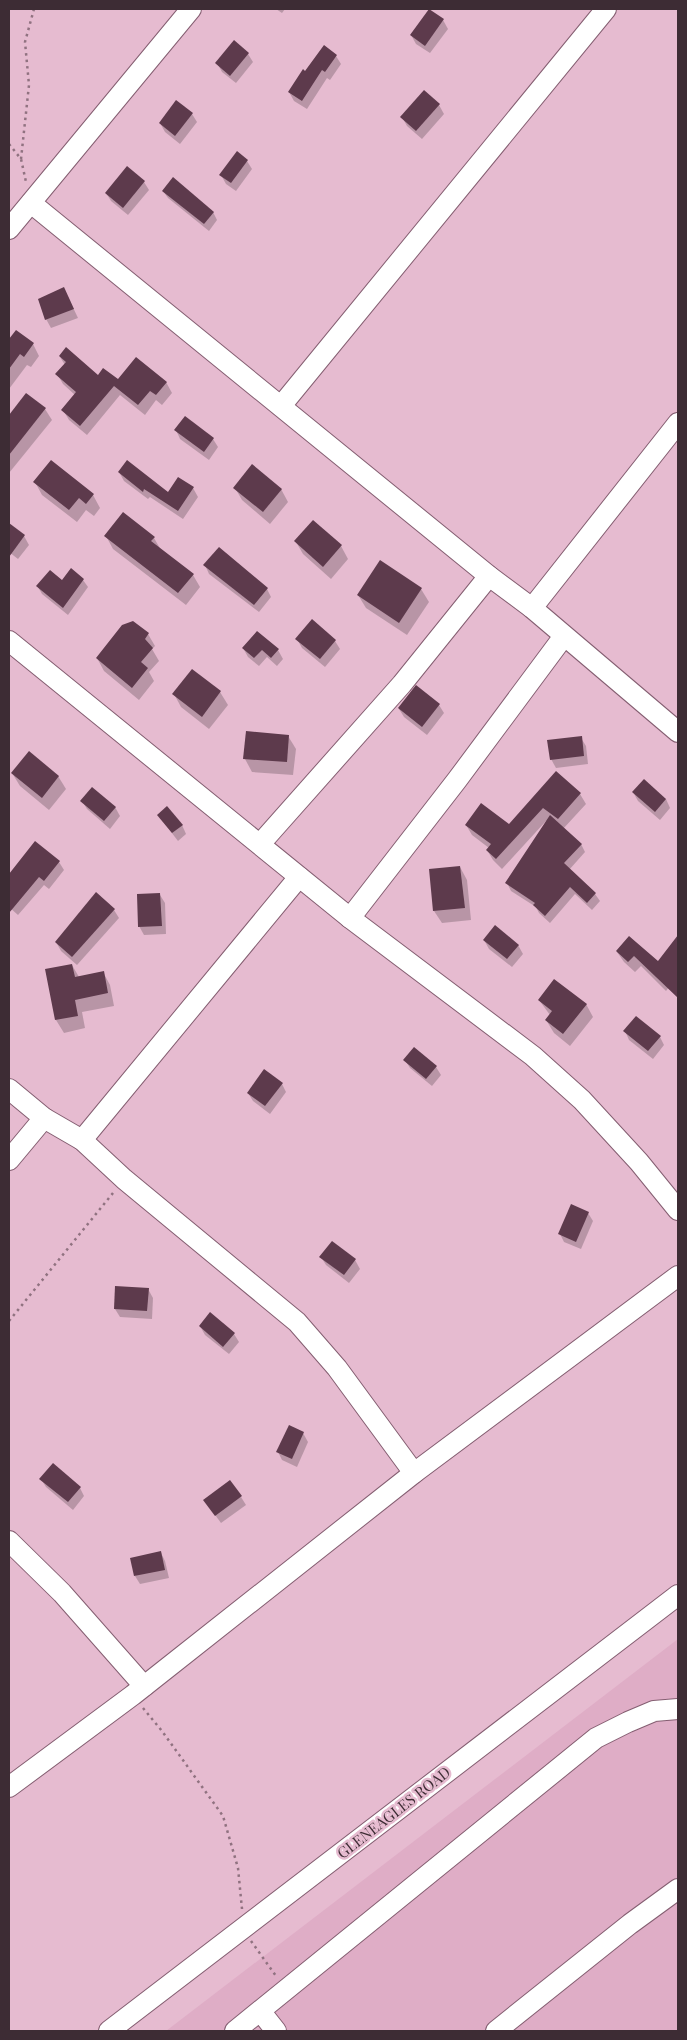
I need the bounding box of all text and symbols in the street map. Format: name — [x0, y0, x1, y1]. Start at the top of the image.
street label: GLENEAGLES ROAD — [333, 1762, 454, 1863]

